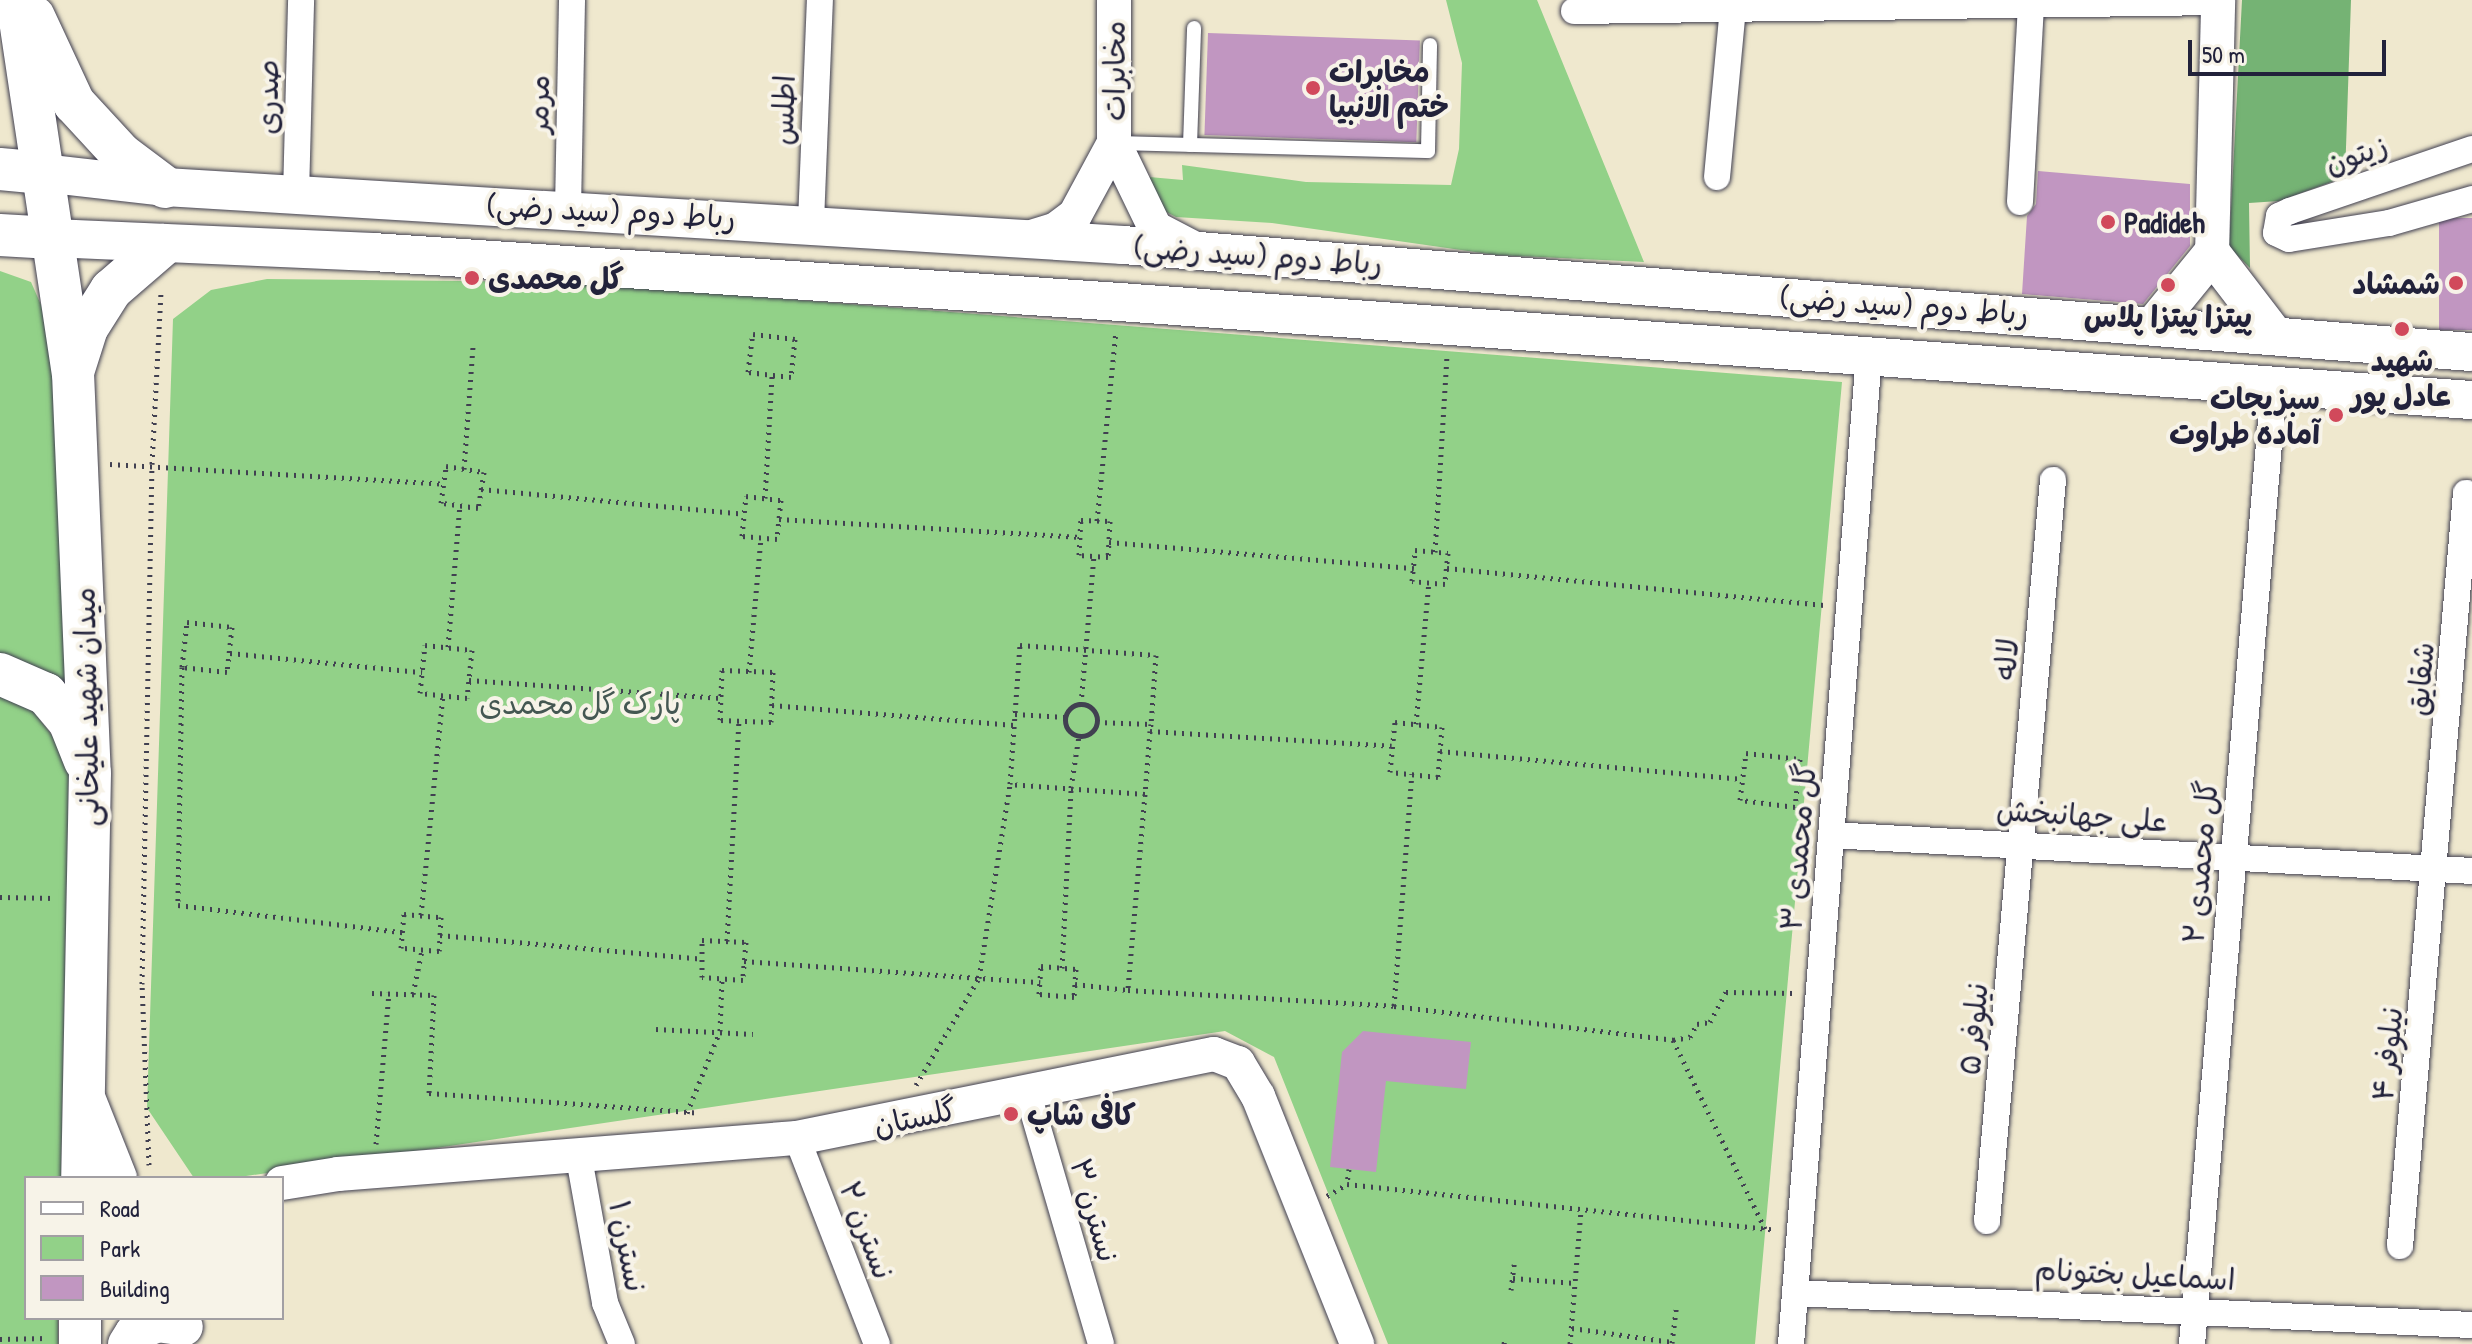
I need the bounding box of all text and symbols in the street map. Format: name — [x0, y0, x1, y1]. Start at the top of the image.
street label: مخابرات — [1096, 21, 1132, 121]
scale bar — [2192, 24, 2390, 74]
text: 50 m — [2202, 38, 2245, 70]
place label: مخابرات ختم الانبیا — [1329, 53, 1449, 124]
street label: صدری — [248, 59, 286, 135]
street label: مرمر — [519, 74, 557, 134]
street label: اطلس — [764, 74, 802, 146]
marker: مخابرات ختم الانبیا — [1304, 79, 1322, 97]
street label: زیتون — [2320, 127, 2392, 181]
street label: رباط دوم (سید رضی) — [485, 186, 737, 236]
place label: Padideh — [2124, 204, 2205, 240]
marker: Padideh — [2099, 213, 2117, 231]
street label: رباط دوم (سید رضی) — [1132, 228, 1384, 282]
place label: گل محمدی — [488, 260, 624, 296]
place label: شمشاد — [2353, 265, 2440, 301]
marker: گل محمدی — [463, 269, 481, 287]
marker: شمشاد — [2447, 274, 2465, 292]
marker: پیتزا پیتزا پلاس — [2159, 276, 2177, 294]
street label: رباط دوم (سید رضی) — [1778, 278, 2030, 332]
place label: پیتزا پیتزا پلاس — [2084, 298, 2252, 334]
marker: شهید عادل پور — [2393, 320, 2411, 338]
place label: شهید عادل پور — [2351, 342, 2453, 412]
place label: سبزیجات آماده طراوت — [2169, 380, 2320, 450]
marker: سبزیجات آماده طراوت — [2327, 406, 2345, 424]
street label: میدان شهید علیخانی — [66, 587, 106, 827]
street label: لاله — [1986, 636, 2026, 682]
street label: شقایق — [2399, 641, 2441, 717]
park label: پارک گل محمدی — [479, 685, 681, 721]
street label: گل محمدی ۳ — [1773, 762, 1823, 932]
street label: گل محمدی ۲ — [2175, 779, 2225, 945]
street label: علی جهانبخش — [1995, 791, 2169, 839]
street label: نیلوفر ۵ — [1951, 981, 1995, 1077]
street label: نیلوفر ۴ — [2364, 1005, 2410, 1103]
street label: گلستان — [870, 1091, 960, 1143]
place label: کافی شاپ — [1027, 1096, 1136, 1132]
marker: کافی شاپ — [1002, 1105, 1020, 1123]
street label: نسترن ۳ — [1063, 1154, 1127, 1266]
legend — [24, 1176, 284, 1320]
street label: نسترن ۲ — [832, 1176, 902, 1284]
text: Road — [100, 1192, 139, 1224]
street label: نسترن ۱ — [602, 1197, 654, 1295]
text: Park — [100, 1232, 140, 1264]
street label: اسماعیل بختونام — [2034, 1251, 2236, 1297]
text: Building — [100, 1272, 170, 1304]

